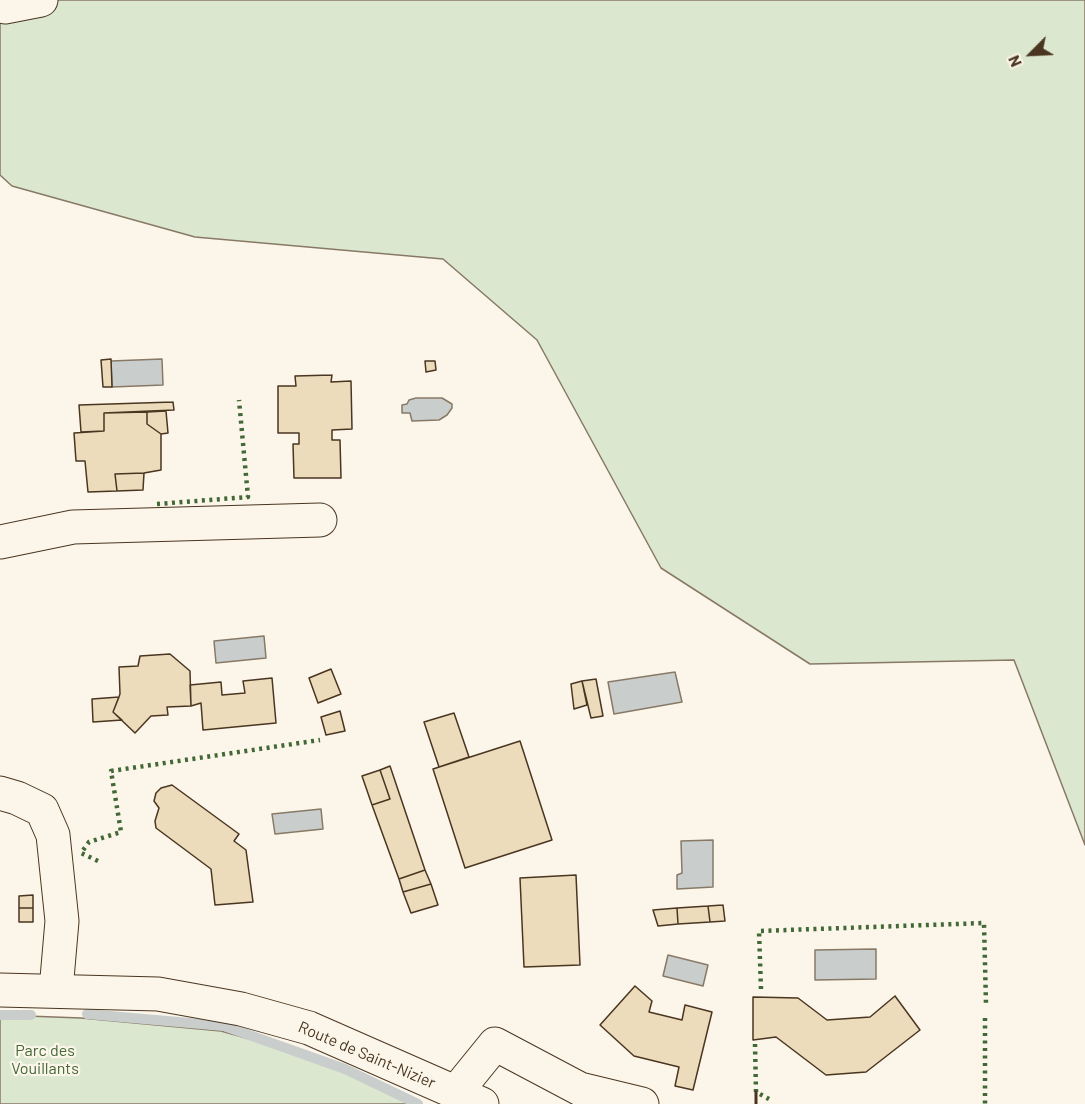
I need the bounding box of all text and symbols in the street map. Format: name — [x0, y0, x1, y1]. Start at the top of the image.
north arrow — [1001, 24, 1061, 84]
text: N — [1003, 53, 1025, 70]
street label: Route de Saint-Nizier — [295, 1017, 439, 1093]
park label: Parc des Vouillants — [11, 1041, 79, 1079]

